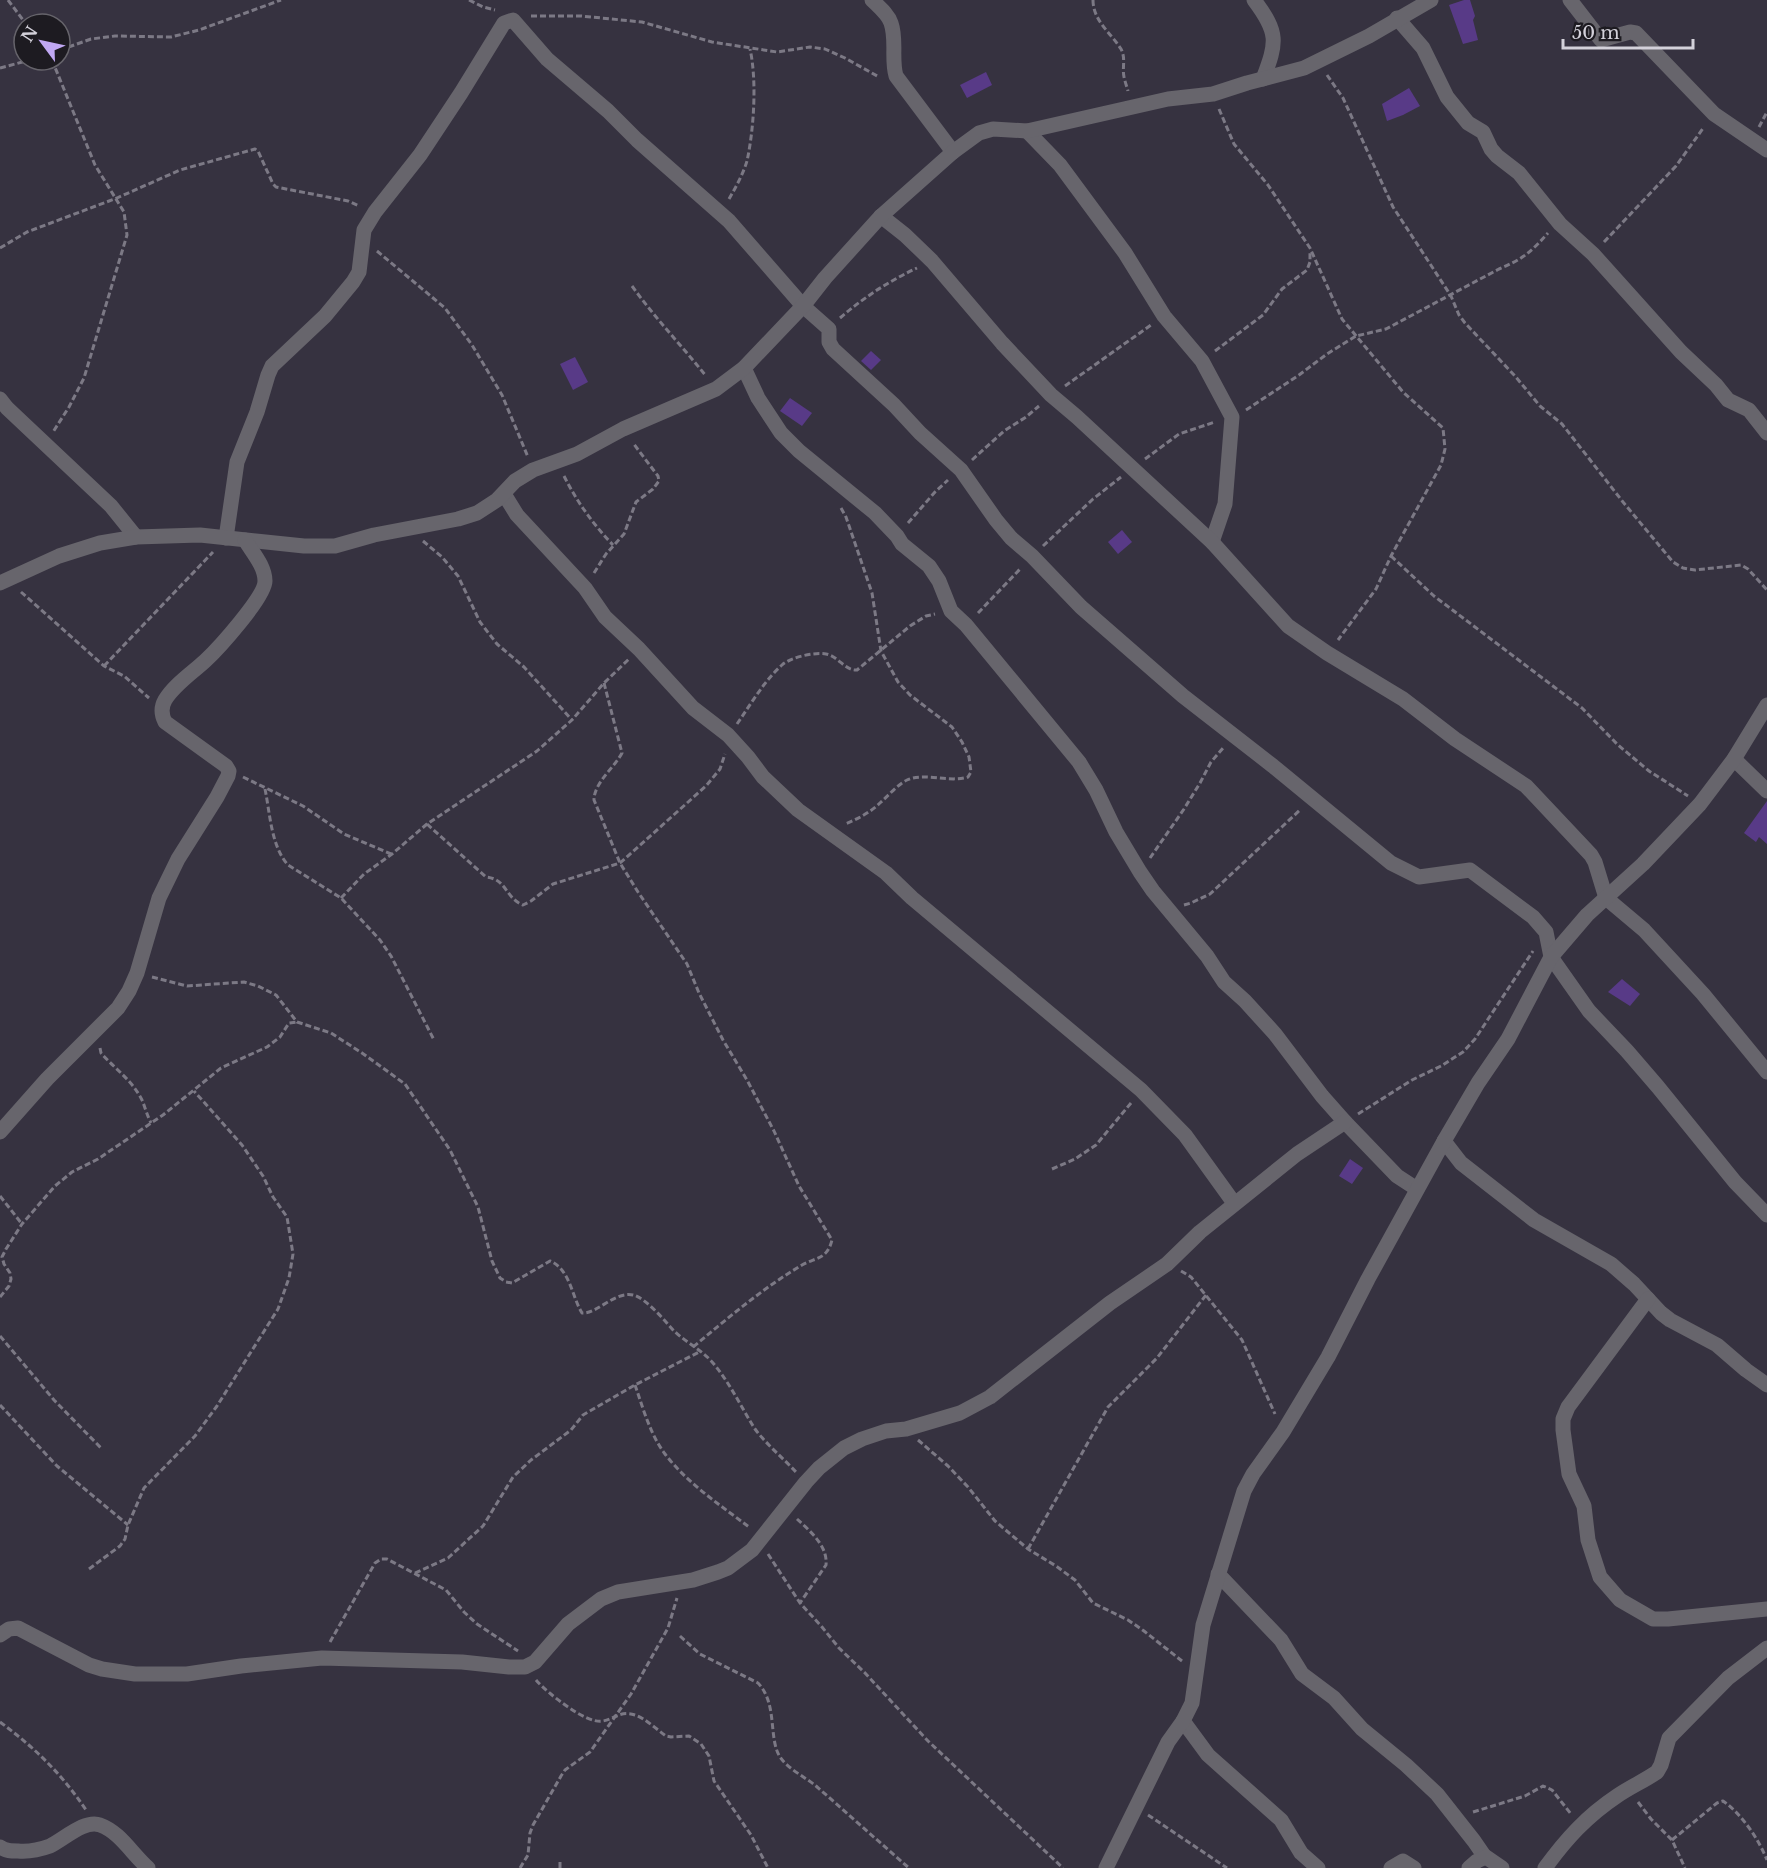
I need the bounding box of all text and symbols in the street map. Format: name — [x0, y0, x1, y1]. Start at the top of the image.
north arrow — [12, 12, 72, 72]
scale bar — [1563, 12, 1694, 50]
text: N — [17, 22, 42, 46]
text: 50 m — [1572, 22, 1620, 44]

